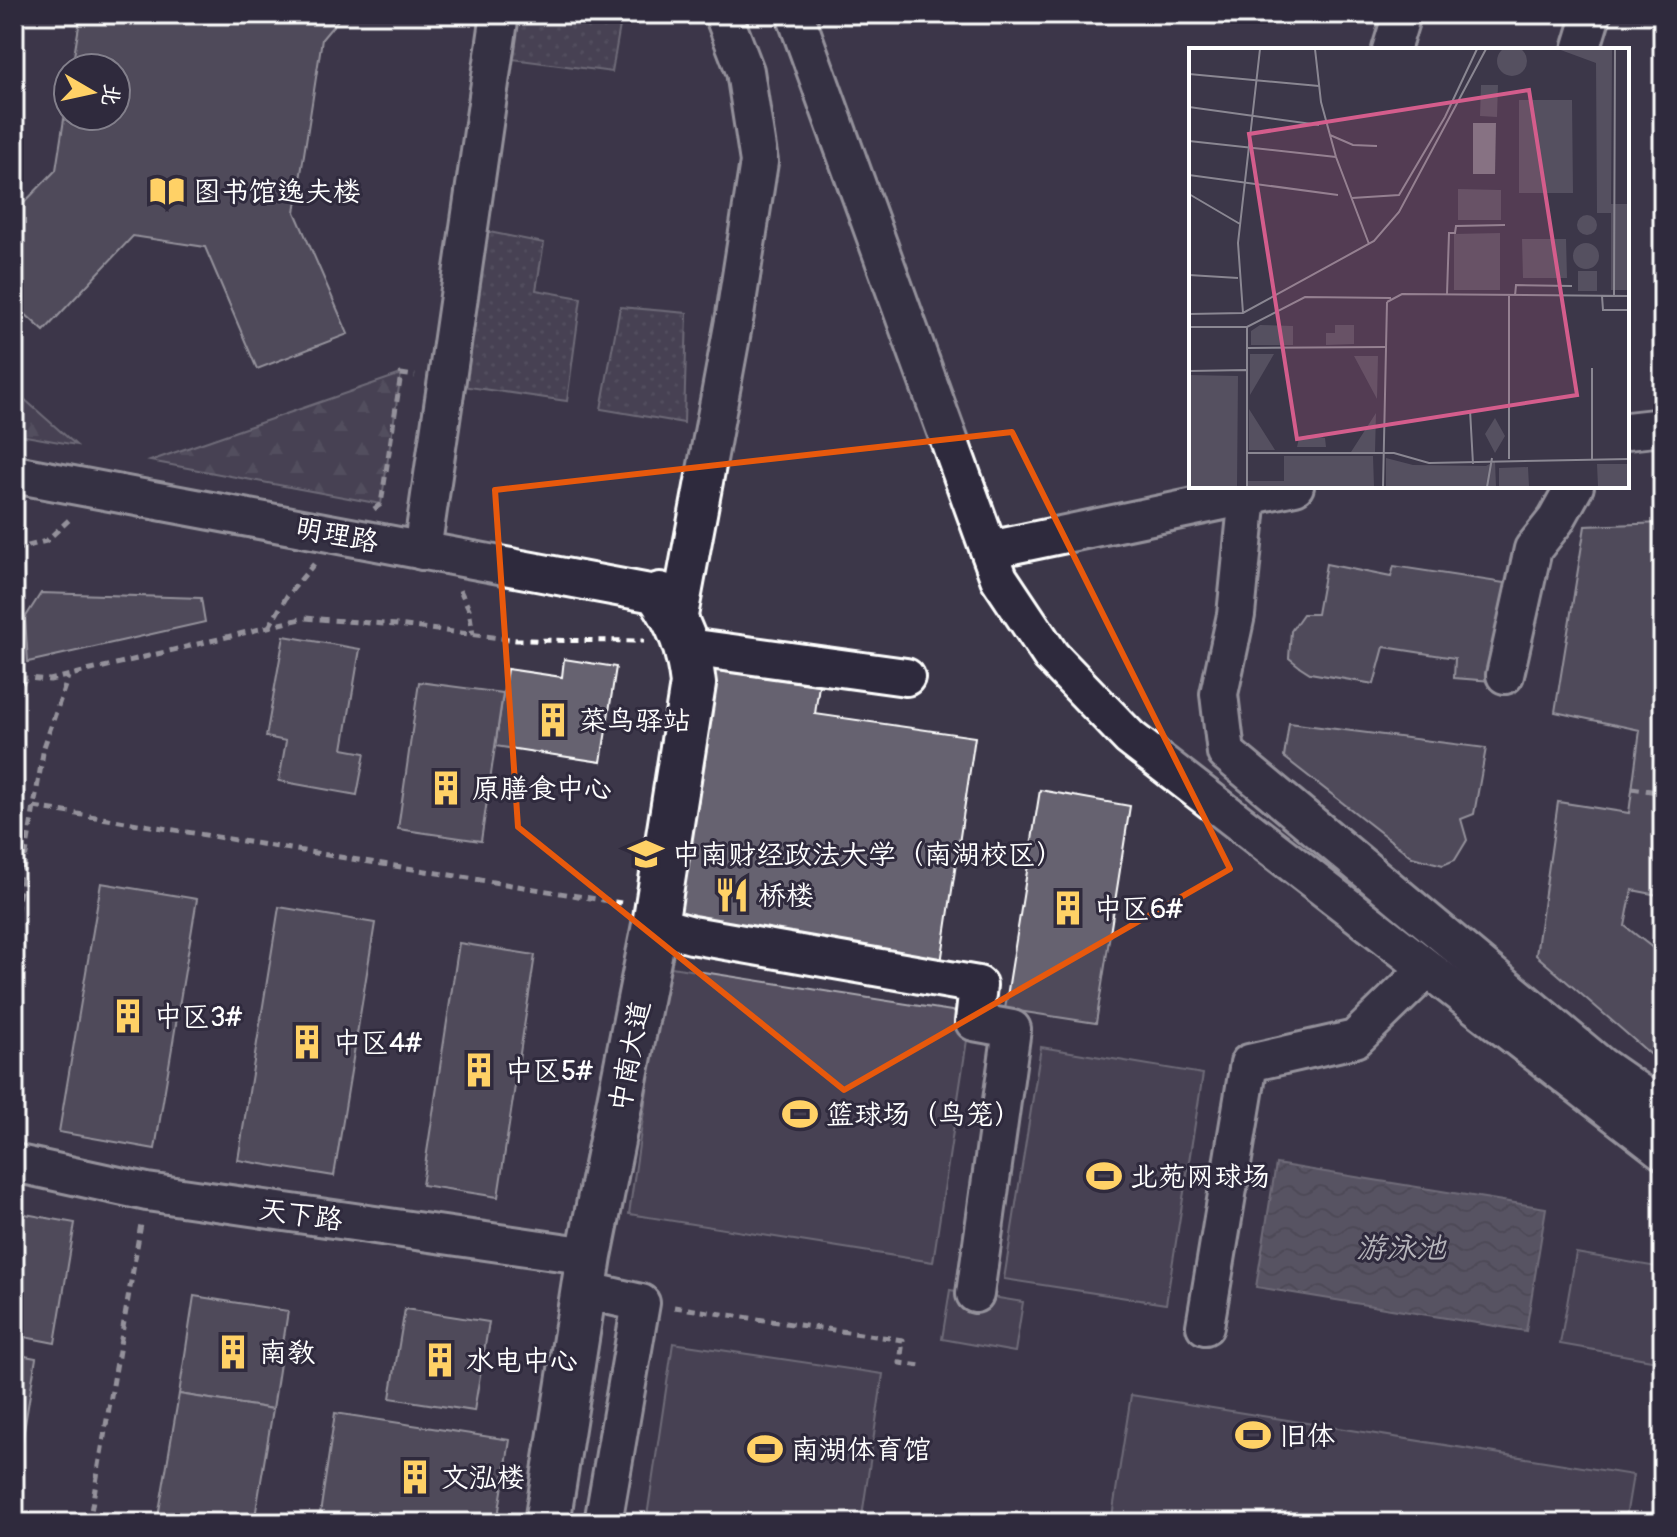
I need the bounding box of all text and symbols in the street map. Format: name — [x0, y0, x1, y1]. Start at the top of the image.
inset map — [1189, 48, 1629, 488]
north arrow — [52, 52, 132, 132]
text: 北 — [95, 82, 126, 108]
library icon: 图书馆逸夫楼 — [148, 172, 186, 210]
place label: 图书馆逸夫楼 — [193, 175, 361, 210]
street label: 明理路 — [292, 510, 381, 561]
building icon: 菜鸟驿站 — [534, 701, 572, 739]
place label: 菜鸟驿站 — [579, 704, 691, 739]
building icon: 原膳食中心 — [427, 769, 465, 807]
place label: 原膳食中心 — [472, 772, 612, 807]
school or university icon: 中南财经政法大学（南湖校区） — [627, 835, 665, 873]
place label: 中南财经政法大学（南湖校区） — [672, 838, 1064, 873]
restaurant icon: 桥楼 — [713, 876, 751, 914]
place label: 桥楼 — [758, 879, 814, 914]
building icon: 中区6# — [1049, 889, 1087, 927]
place label: 中区6# — [1094, 892, 1184, 927]
building icon: 中区3# — [109, 997, 147, 1035]
street label: 中南大道 — [603, 998, 658, 1115]
place label: 中区3# — [154, 1000, 243, 1035]
building icon: 中区4# — [288, 1023, 326, 1061]
place label: 中区4# — [333, 1026, 423, 1061]
building icon: 中区5# — [460, 1051, 498, 1089]
place label: 中区5# — [505, 1054, 594, 1089]
sports icon: 篮球场（鸟笼） — [781, 1095, 819, 1133]
place label: 篮球场（鸟笼） — [826, 1098, 1022, 1133]
sports icon: 北苑网球场 — [1085, 1157, 1123, 1195]
place label: 北苑网球场 — [1130, 1160, 1270, 1195]
street label: 天下路 — [257, 1192, 345, 1239]
water label: 游泳池 — [1356, 1230, 1447, 1267]
building icon: 南教 — [214, 1333, 252, 1371]
place label: 南教 — [259, 1336, 315, 1371]
building icon: 水电中心 — [421, 1341, 459, 1379]
place label: 水电中心 — [466, 1344, 578, 1379]
sports icon: 旧体 — [1234, 1416, 1272, 1454]
place label: 旧体 — [1279, 1419, 1335, 1454]
sports icon: 南湖体育馆 — [746, 1430, 784, 1468]
place label: 南湖体育馆 — [791, 1433, 931, 1468]
building icon: 文泓楼 — [396, 1458, 434, 1496]
place label: 文泓楼 — [441, 1461, 525, 1496]

